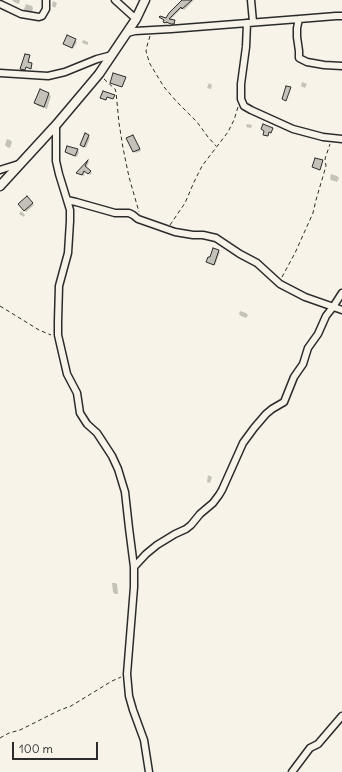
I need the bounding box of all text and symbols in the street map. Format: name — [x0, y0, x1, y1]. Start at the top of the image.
scale bar — [14, 734, 100, 760]
text: 100 m — [19, 741, 53, 756]

